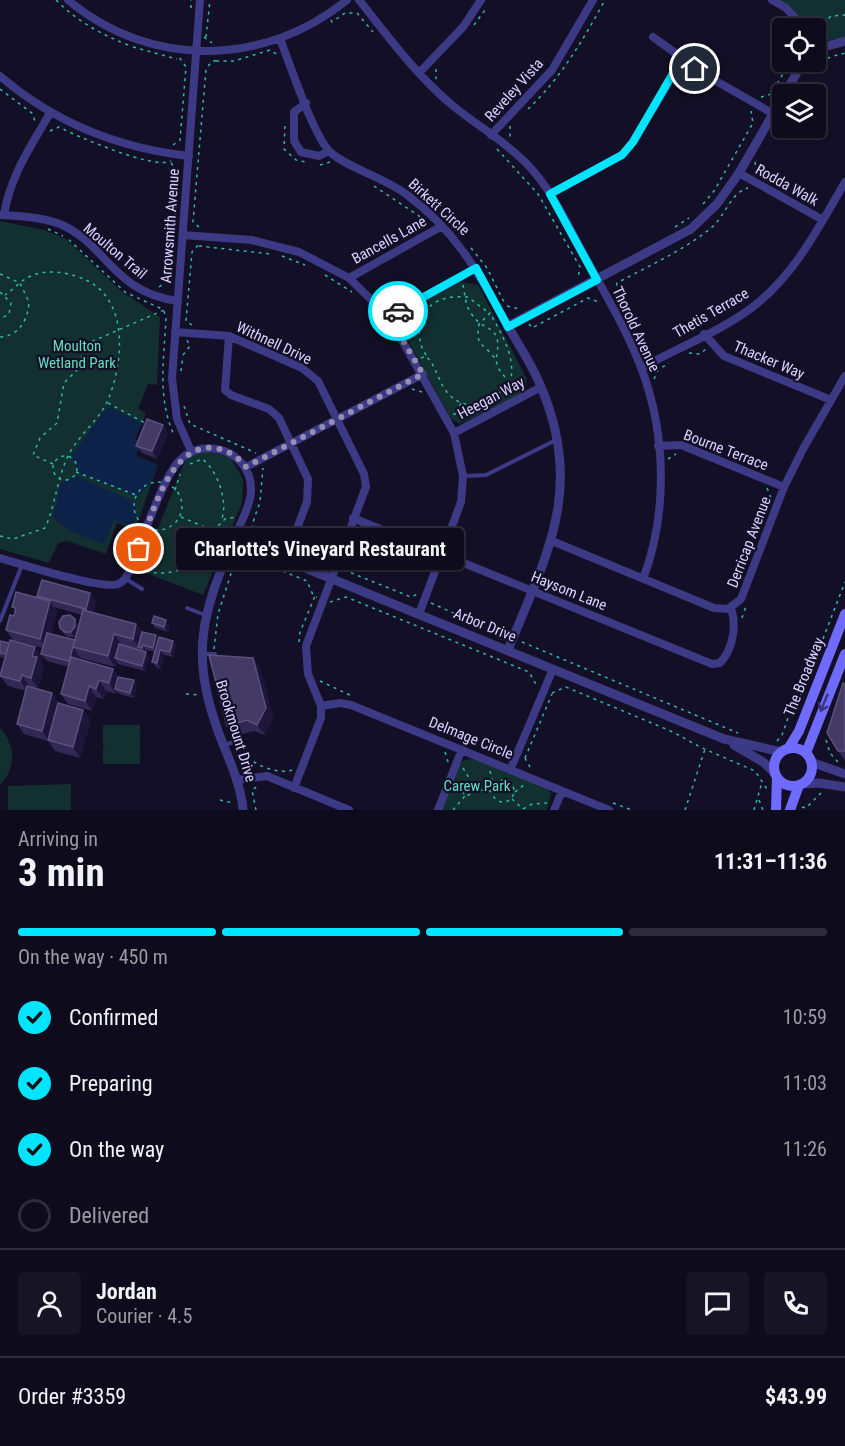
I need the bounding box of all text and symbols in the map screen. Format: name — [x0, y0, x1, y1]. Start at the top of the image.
map controls — [772, 18, 826, 138]
button: locate — [772, 18, 826, 72]
pin — [669, 43, 720, 94]
icon: home — [678, 52, 711, 85]
street label: Reveley Vista — [481, 55, 547, 125]
button: layers — [772, 84, 826, 138]
street label: Rodda Walk — [752, 160, 822, 210]
street label: Arrowsmith Avenue — [157, 168, 183, 284]
street label: Birkett Circle — [405, 175, 473, 239]
street label: Bancells Lane — [349, 212, 429, 268]
street label: Moulton Trail — [80, 219, 150, 283]
courier — [368, 281, 428, 341]
street label: Thorold Avenue — [608, 283, 664, 375]
street label: Thetis Terrace — [670, 284, 752, 342]
icon: car — [382, 295, 415, 328]
street label: Withnell Drive — [233, 318, 315, 368]
park label: Moulton Wetland Park — [38, 337, 116, 372]
street label: Thacker Way — [731, 337, 807, 383]
street label: Heegan Way — [454, 373, 528, 423]
street label: Bourne Terrace — [681, 426, 771, 474]
street label: Derricap Avenue — [723, 494, 775, 590]
pin — [113, 523, 164, 574]
callout: Charlotte's Vineyard Restaurant — [175, 528, 463, 570]
icon: bag — [122, 532, 155, 565]
text: Charlotte's Vineyard Restaurant — [194, 537, 446, 561]
street label: Haysom Lane — [528, 568, 610, 614]
street label: Arbor Drive — [451, 604, 519, 646]
street label: The Broadway — [780, 635, 828, 719]
street label: Brookmount Drive — [212, 678, 260, 784]
one-way arrow — [818, 693, 829, 711]
street label: Delmage Circle — [426, 713, 516, 763]
park label: Carew Park — [443, 777, 511, 795]
text: Arriving in — [18, 827, 98, 851]
text: 11:31–11:36 — [714, 849, 827, 874]
text: 3 min — [18, 850, 105, 896]
text: On the way · 450 m — [18, 945, 168, 969]
icon: check — [18, 1001, 51, 1034]
text: Confirmed — [69, 1005, 158, 1030]
text: 10:59 — [783, 1005, 827, 1029]
icon: check — [18, 1067, 51, 1100]
text: Preparing — [69, 1071, 153, 1096]
text: 11:03 — [783, 1071, 827, 1095]
icon: check — [18, 1133, 51, 1166]
text: On the way — [69, 1137, 164, 1162]
text: 11:26 — [783, 1137, 827, 1161]
text: Delivered — [69, 1203, 149, 1228]
button: person — [18, 1272, 81, 1335]
button: chat — [686, 1272, 749, 1335]
button: phone — [764, 1272, 827, 1335]
text: Jordan — [96, 1279, 157, 1304]
text: Courier · 4.5 — [96, 1304, 192, 1328]
text: Order #3359 — [18, 1384, 126, 1409]
text: $43.99 — [765, 1384, 827, 1409]

